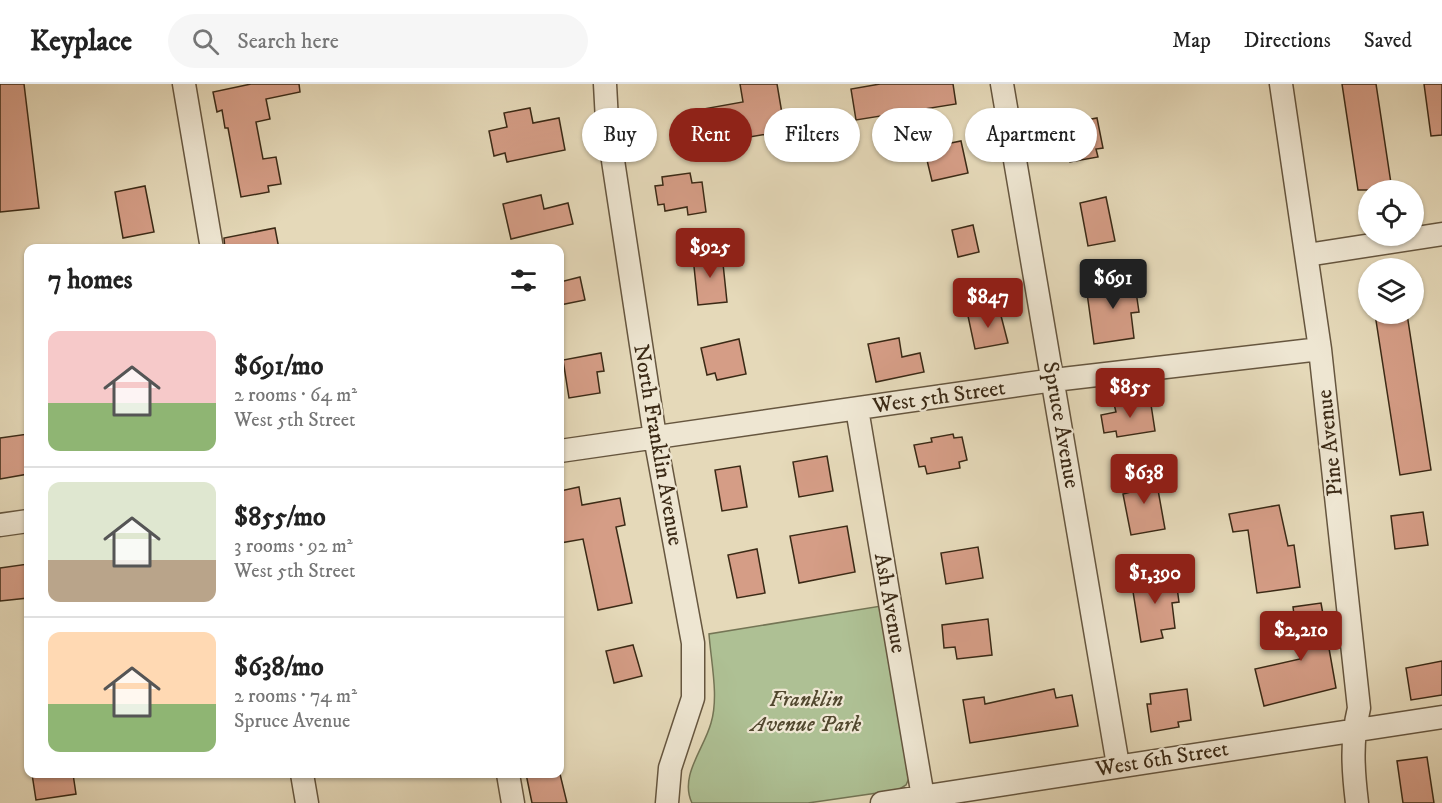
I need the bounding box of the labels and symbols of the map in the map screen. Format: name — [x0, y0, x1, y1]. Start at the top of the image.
pin: $925 — [674, 228, 746, 279]
pin: $691 — [1077, 259, 1149, 310]
pin: $847 — [952, 278, 1024, 329]
street label: North Franklin Avenue — [627, 342, 689, 548]
street label: Spruce Avenue — [1037, 360, 1085, 490]
pin: $855 — [1094, 368, 1166, 419]
street label: West 5th Street — [870, 374, 1007, 420]
street label: Pine Avenue — [1311, 388, 1349, 498]
pin: $638 — [1108, 454, 1180, 505]
street label: Ash Avenue — [868, 551, 912, 655]
pin: $1,390 — [1106, 554, 1204, 605]
pin: $2,210 — [1252, 611, 1350, 662]
park label: Franklin Avenue Park — [748, 686, 862, 738]
street label: West 6th Street — [1093, 735, 1230, 783]

